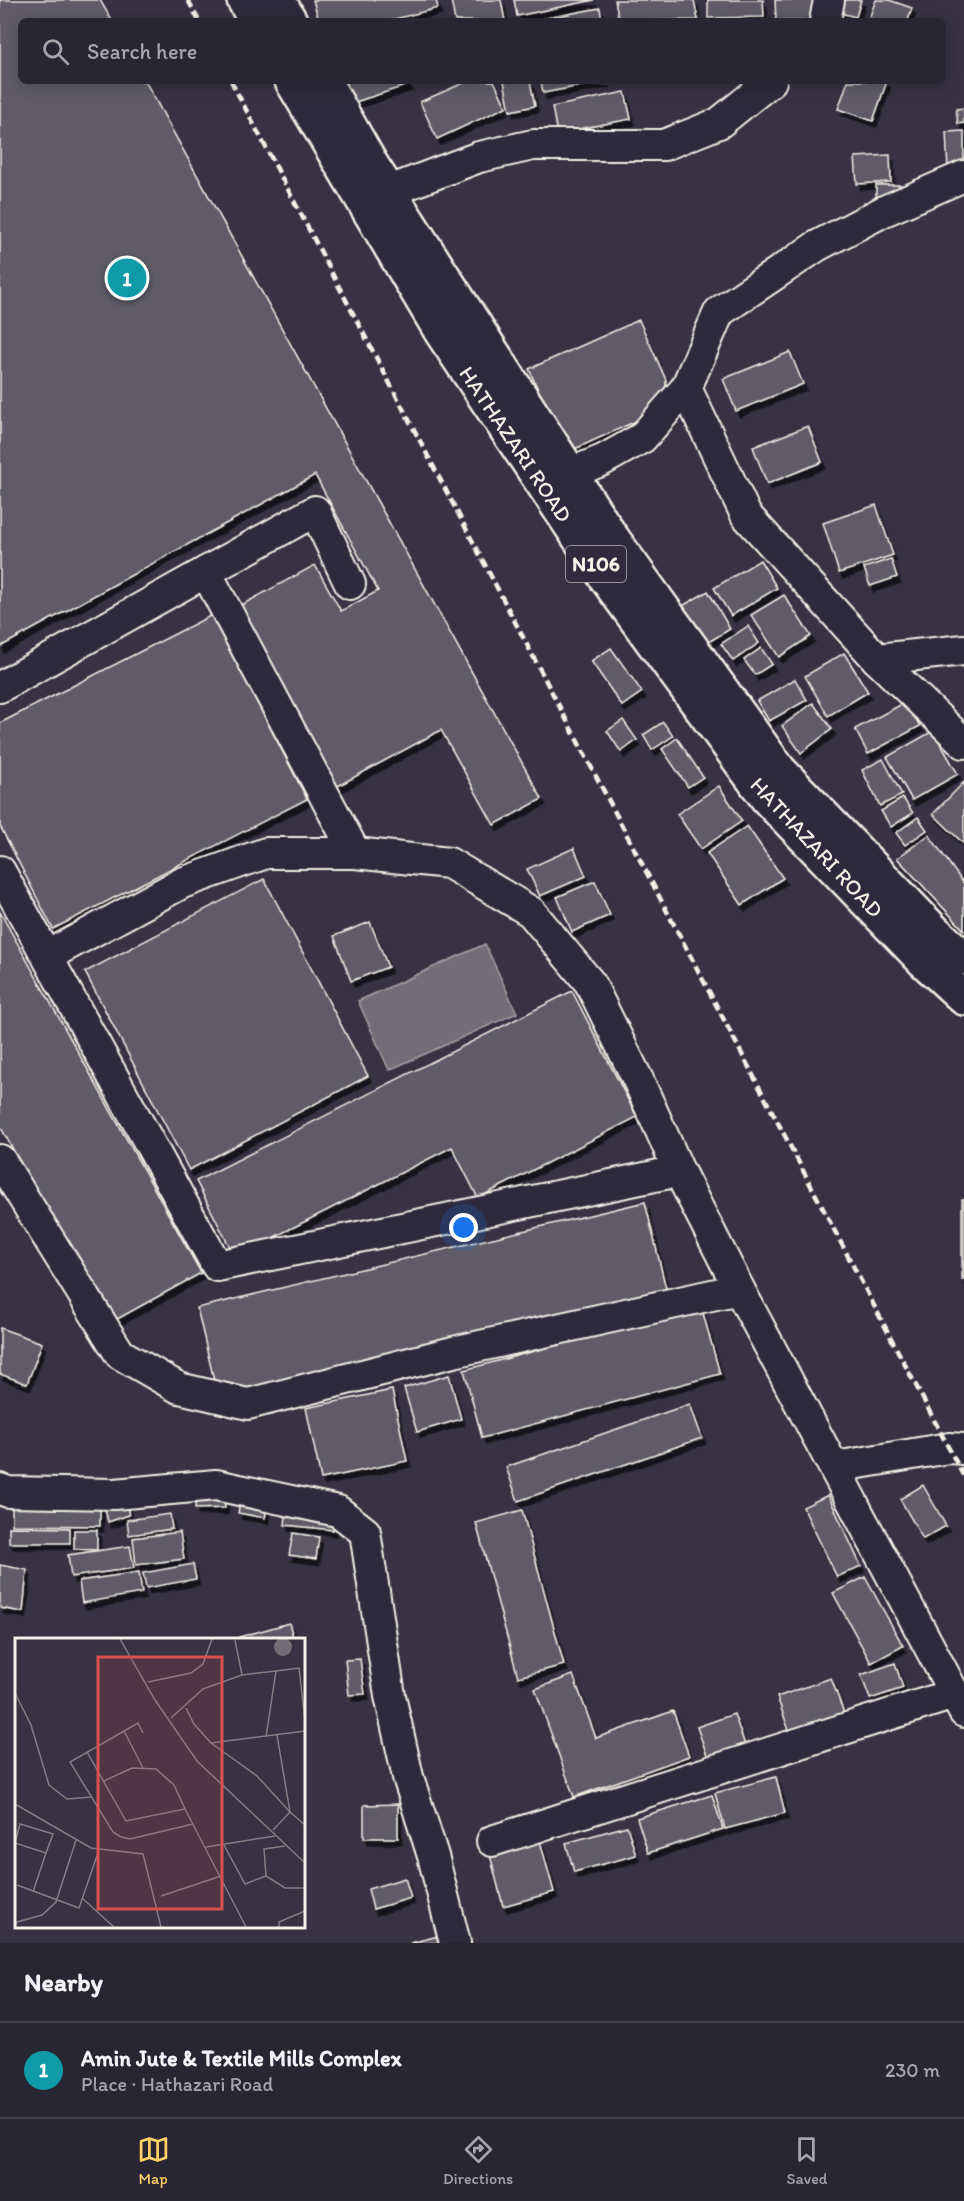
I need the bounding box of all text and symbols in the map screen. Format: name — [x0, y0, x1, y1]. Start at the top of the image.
search box — [18, 18, 946, 84]
icon: search — [39, 35, 72, 68]
text: Search here — [87, 38, 197, 65]
pin: 1 — [108, 256, 146, 300]
street label: HATHAZARI ROAD — [453, 361, 578, 527]
road number: N106 — [566, 546, 626, 582]
street label: HATHAZARI ROAD — [745, 771, 889, 923]
your location — [449, 1213, 478, 1242]
inset map — [15, 1638, 304, 1928]
text: Nearby — [24, 1966, 103, 1998]
text: Amin Jute & Textile Mills Complex — [81, 2045, 401, 2072]
text: 1 — [39, 2058, 48, 2082]
text: 230 m — [885, 2058, 940, 2082]
text: Place · Hathazari Road — [81, 2072, 273, 2096]
tab: Map — [137, 2133, 170, 2188]
tab: Directions — [443, 2133, 513, 2188]
tab: Saved — [787, 2133, 827, 2188]

